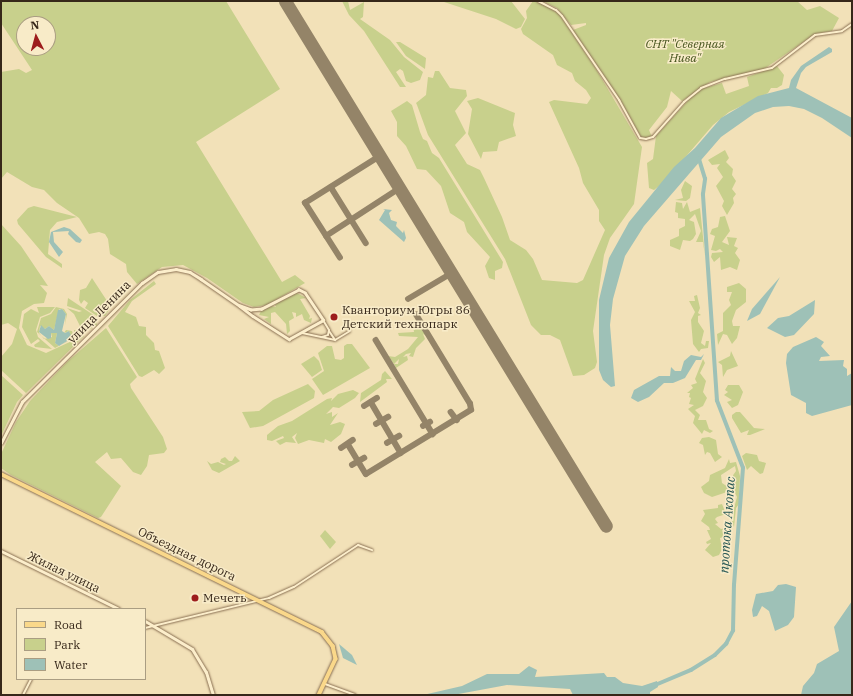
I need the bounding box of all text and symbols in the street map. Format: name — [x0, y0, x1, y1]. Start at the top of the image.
north arrow — [16, 16, 56, 56]
text: N — [30, 18, 40, 32]
park label: СНТ "Северная Нива" — [645, 37, 725, 65]
street label: улица Ленина — [64, 277, 134, 347]
place label: Кванториум Югры 86 Детский технопарк — [342, 303, 470, 331]
marker: Кванториум Югры 86 Детский технопарк — [329, 312, 339, 322]
water label: протока Акопас — [717, 476, 739, 574]
street label: Объездная дорога — [136, 524, 238, 584]
street label: Жилая улица — [25, 548, 103, 596]
place label: Мечеть — [203, 591, 247, 605]
marker: Мечеть — [190, 593, 200, 603]
legend — [16, 608, 146, 680]
text: Road — [54, 617, 83, 632]
text: Park — [54, 637, 80, 652]
text: Water — [54, 657, 87, 672]

